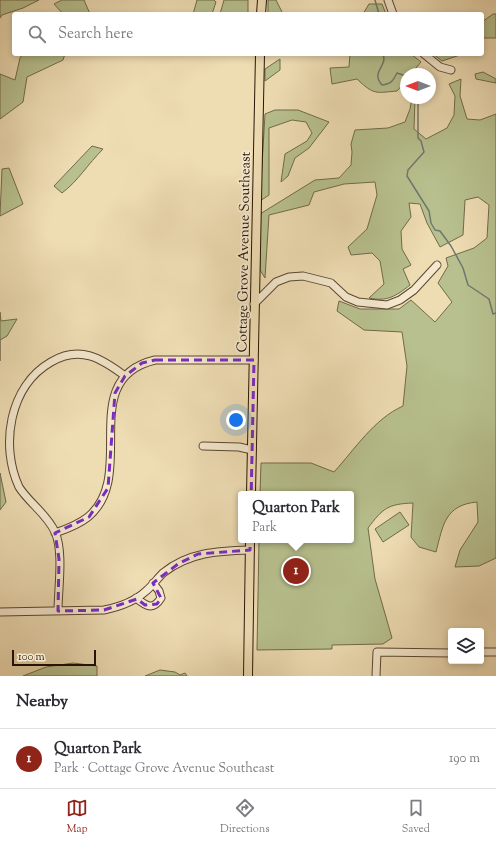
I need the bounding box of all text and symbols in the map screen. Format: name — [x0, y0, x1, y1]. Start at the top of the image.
search box — [12, 12, 484, 56]
icon: search — [26, 23, 48, 45]
text: Search here — [58, 24, 133, 45]
north arrow — [400, 68, 436, 104]
street label: Cottage Grove Avenue Southeast — [233, 151, 257, 353]
your location — [226, 410, 246, 430]
popup — [238, 491, 354, 543]
text: Quarton Park — [252, 498, 340, 519]
text: Park — [252, 519, 277, 537]
pin: 1 — [283, 556, 309, 586]
map controls — [448, 628, 484, 664]
button: layers — [448, 628, 484, 664]
scale bar — [12, 648, 96, 667]
text: 100 m — [18, 649, 45, 665]
text: Nearby — [16, 690, 68, 714]
text: Quarton Park — [54, 739, 142, 760]
text: 1 — [27, 750, 31, 768]
text: 190 m — [449, 750, 480, 768]
text: Park · Cottage Grove Avenue Southeast — [54, 760, 274, 778]
tab: Map — [66, 797, 88, 837]
tab: Directions — [220, 797, 270, 837]
tab: Saved — [402, 797, 430, 837]

